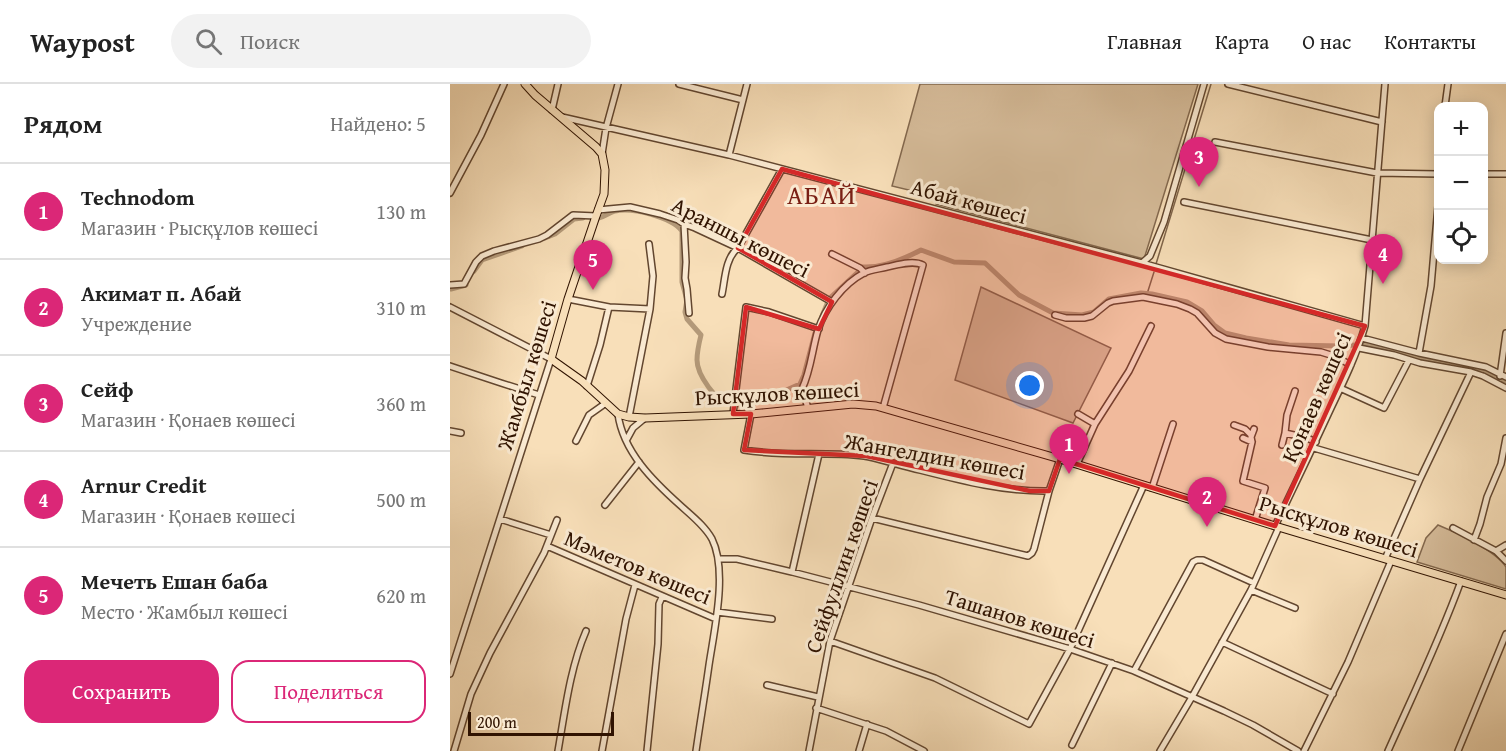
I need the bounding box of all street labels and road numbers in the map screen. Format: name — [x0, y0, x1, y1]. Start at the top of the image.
street label: Абай көшесі — [908, 170, 1030, 232]
street label: Араншы көшесі — [666, 188, 816, 286]
street label: Жамбыл көшесі — [488, 296, 564, 455]
street label: Қонаев көшесі — [1273, 327, 1359, 467]
street label: Рысқұлов көшесі — [694, 373, 860, 413]
street label: Жангелдин көшесі — [841, 424, 1028, 488]
street label: Сейфуллин көшесі — [796, 475, 886, 657]
street label: Рысқұлов көшесі — [1256, 487, 1422, 565]
street label: Мәметов көшесі — [560, 522, 716, 612]
street label: Ташанов көшесі — [941, 580, 1099, 656]

